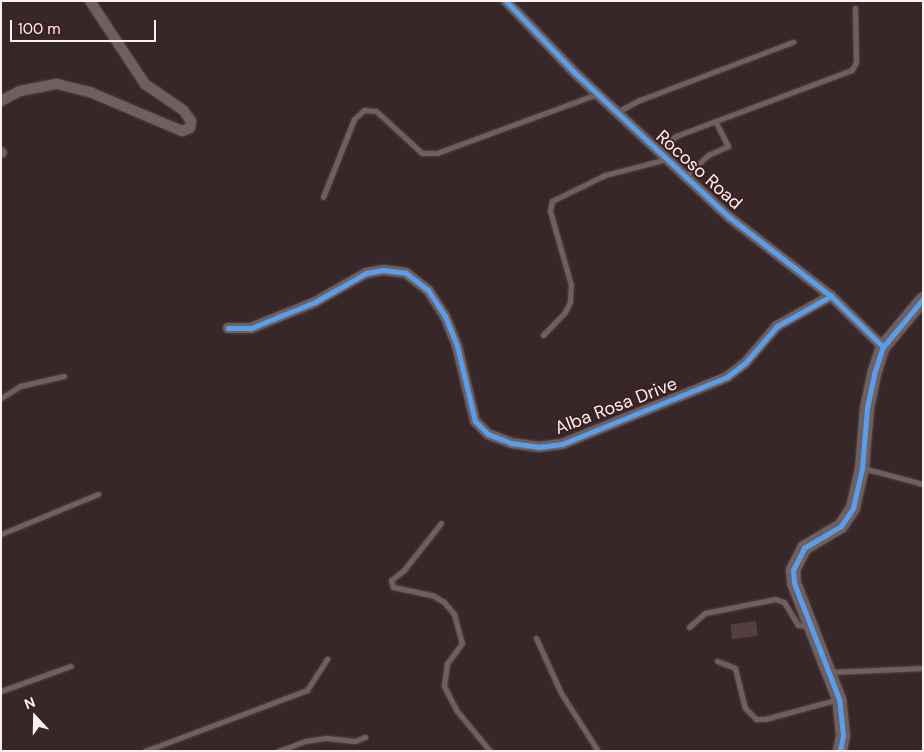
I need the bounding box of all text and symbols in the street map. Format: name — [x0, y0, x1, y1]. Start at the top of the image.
scale bar — [12, 10, 159, 42]
text: 100 m — [18, 19, 61, 39]
street label: Rocoso Road — [652, 126, 746, 214]
street label: Alba Rosa Drive — [552, 373, 680, 439]
north arrow — [10, 692, 60, 742]
text: N — [22, 693, 38, 713]

